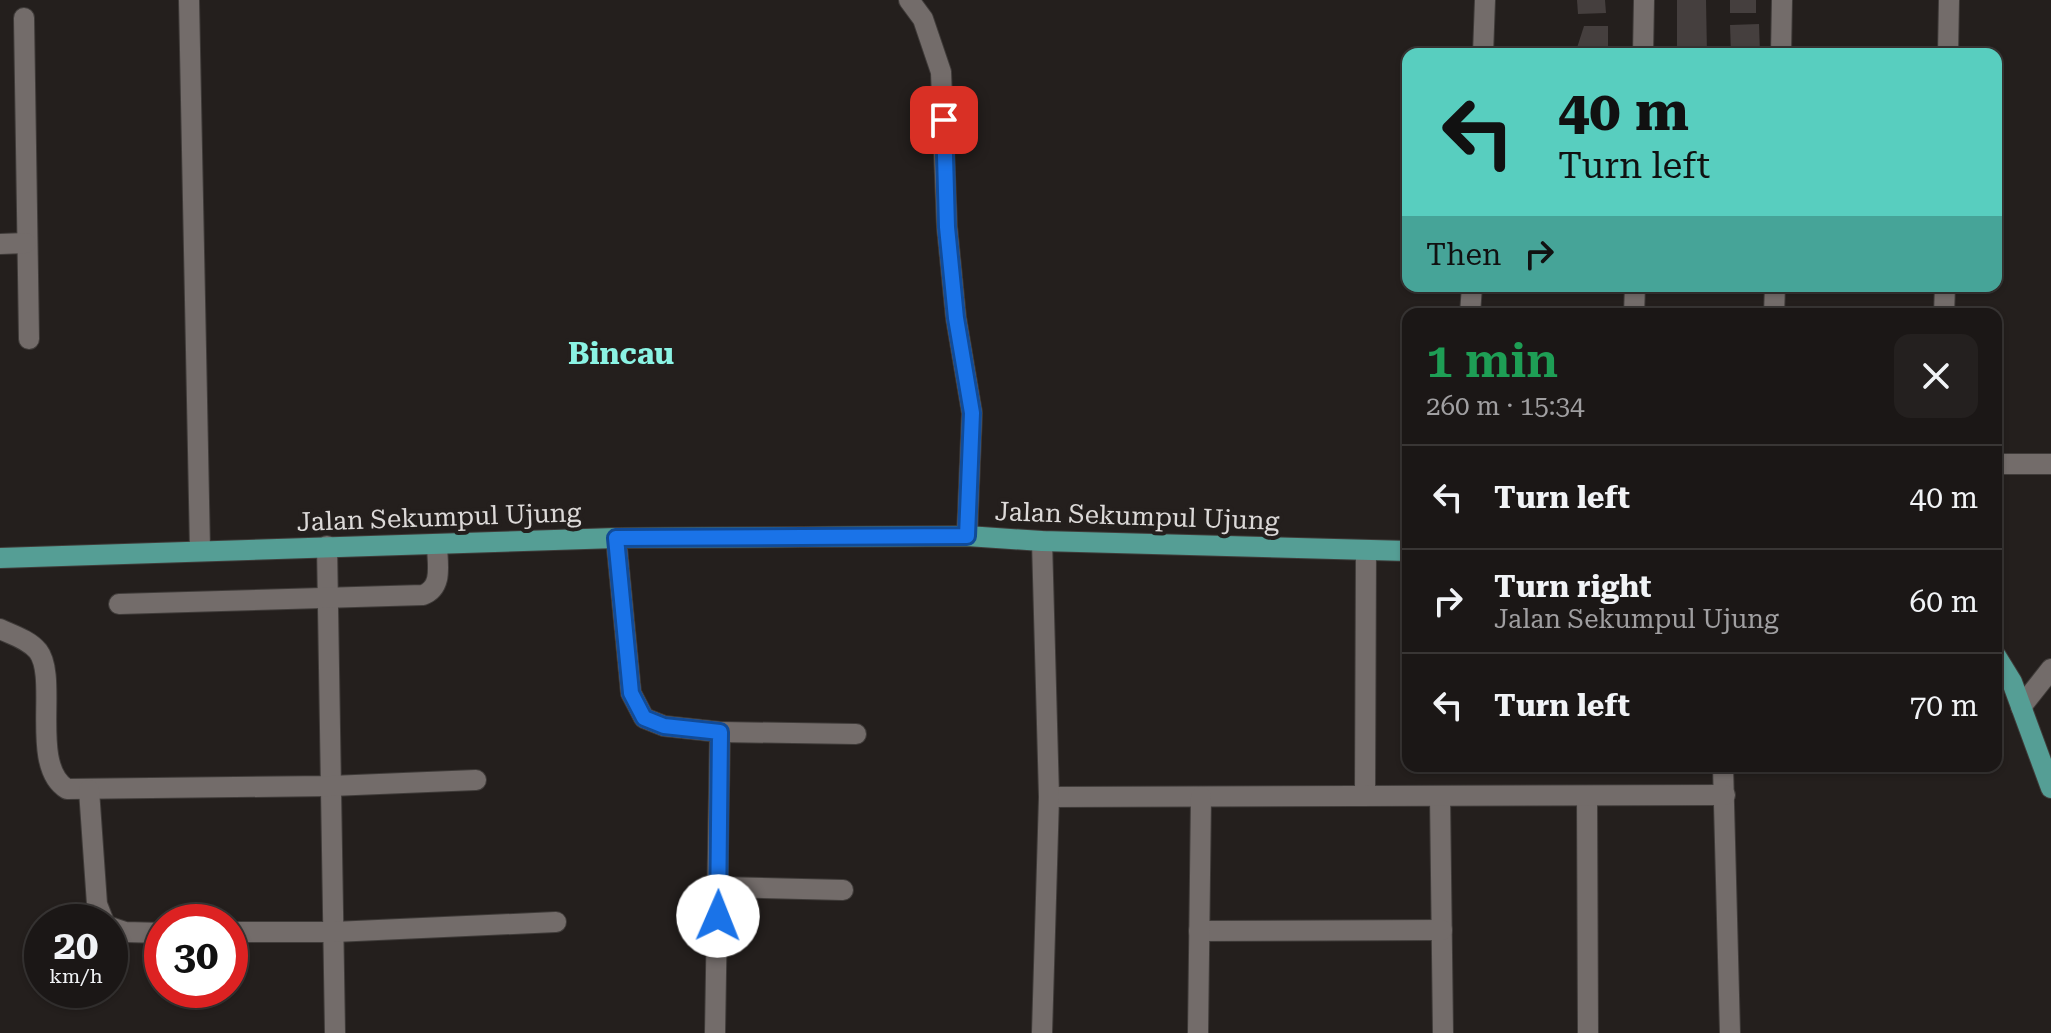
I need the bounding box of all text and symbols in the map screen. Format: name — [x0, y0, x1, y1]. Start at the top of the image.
text: 40 m — [1558, 78, 1689, 144]
icon: left — [1426, 80, 1530, 184]
pin — [910, 86, 978, 154]
icon: arrive — [922, 98, 966, 142]
text: Turn left — [1558, 145, 1710, 187]
icon: right — [1517, 232, 1561, 276]
text: Then — [1426, 237, 1501, 272]
text: 1 min — [1426, 333, 1558, 389]
button: close — [1894, 334, 1978, 418]
district label: Bincau — [568, 336, 674, 371]
text: 260 m · 15:34 — [1426, 391, 1585, 421]
icon: left — [1426, 475, 1470, 519]
text: Turn left — [1494, 480, 1630, 515]
text: 40 m — [1909, 480, 1978, 515]
street label: Jalan Sekumpul Ujung — [994, 496, 1280, 536]
street label: Jalan Sekumpul Ujung — [296, 497, 582, 537]
text: Turn right — [1494, 569, 1651, 604]
icon: right — [1426, 579, 1470, 623]
text: 60 m — [1909, 584, 1978, 619]
text: Jalan Sekumpul Ujung — [1494, 604, 1779, 634]
icon: left — [1426, 683, 1470, 727]
text: Turn left — [1494, 688, 1630, 723]
text: 70 m — [1909, 688, 1978, 723]
position arrow — [676, 874, 760, 958]
speed limit sign: 30 — [144, 904, 248, 1008]
text: 20 — [54, 922, 98, 969]
text: km/h — [49, 964, 103, 988]

